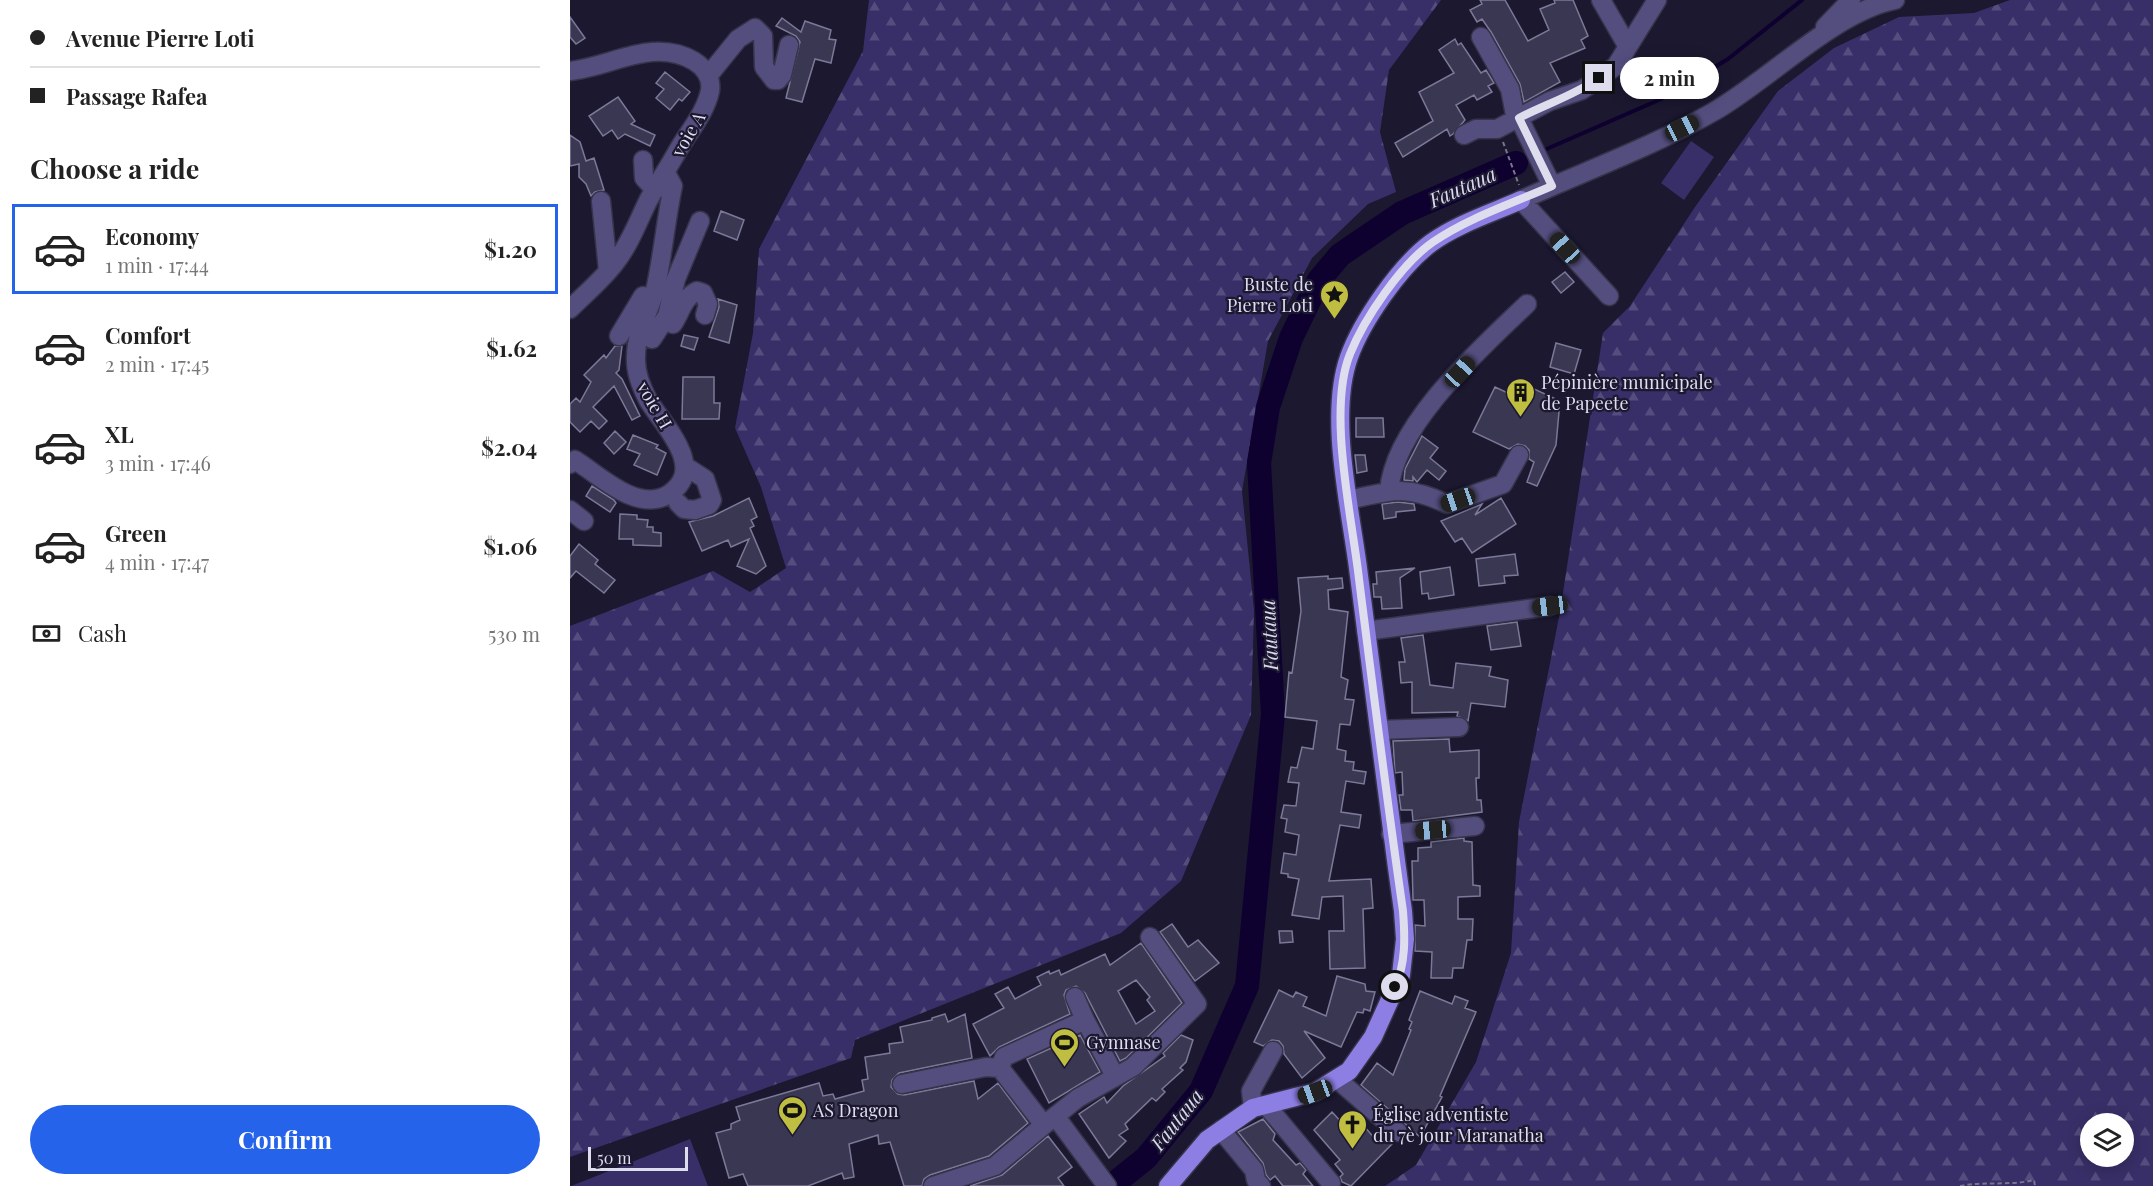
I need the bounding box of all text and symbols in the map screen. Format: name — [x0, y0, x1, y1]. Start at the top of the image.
text: Avenue Pierre Loti — [66, 23, 255, 53]
callout: 2 min — [1620, 57, 1719, 99]
route end — [1585, 64, 1612, 91]
text: 2 min — [1644, 64, 1695, 91]
text: Passage Rafea — [66, 81, 207, 111]
street label: voie A — [665, 107, 711, 162]
car — [1662, 112, 1702, 144]
text: Choose a ride — [30, 150, 199, 186]
water label: Fautaua — [1423, 159, 1500, 213]
text: Economy — [105, 221, 199, 251]
icon: car — [33, 222, 87, 276]
car — [1546, 229, 1584, 267]
text: $1.20 — [484, 234, 537, 264]
text: 1 min · 17:44 — [105, 251, 209, 278]
place label: Buste de Pierre Loti — [1227, 272, 1313, 317]
place icon: Buste de Pierre Loti — [1318, 278, 1350, 320]
text: Comfort — [105, 320, 191, 350]
icon: car — [33, 321, 87, 375]
text: $1.62 — [486, 333, 537, 363]
text: 2 min · 17:45 — [105, 350, 209, 377]
car — [1441, 353, 1479, 391]
place label: Pépinière municipale de Papeete — [1541, 370, 1713, 415]
street label: voie H — [631, 376, 678, 433]
building icon: Pépinière municipale de Papeete — [1504, 376, 1536, 418]
text: XL — [105, 419, 134, 449]
icon: car — [33, 420, 87, 474]
text: $2.04 — [481, 432, 537, 462]
text: 3 min · 17:46 — [105, 449, 211, 476]
car — [1438, 486, 1478, 514]
text: Green — [105, 518, 167, 548]
icon: car — [33, 519, 87, 573]
text: $1.06 — [483, 531, 537, 561]
text: 4 min · 17:47 — [105, 548, 209, 575]
car — [1531, 595, 1569, 617]
water label: Fautaua — [1253, 599, 1283, 672]
icon: cash — [30, 617, 63, 650]
text: Cash — [78, 618, 127, 648]
text: 530 m — [488, 620, 540, 647]
car — [1414, 819, 1452, 841]
route start — [1381, 973, 1408, 1000]
sports icon: Gymnase — [1049, 1026, 1081, 1068]
place label: Gymnase — [1086, 1030, 1160, 1054]
car — [1295, 1077, 1335, 1107]
water label: Fautaua — [1143, 1083, 1209, 1156]
sports icon: AS Dragon — [776, 1094, 808, 1136]
place label: AS Dragon — [812, 1098, 899, 1122]
place label: Église adventiste du 7è jour Maranatha — [1373, 1102, 1544, 1147]
button: Confirm — [30, 1105, 540, 1174]
church icon: Église adventiste du 7è jour Maranatha — [1336, 1108, 1368, 1150]
map controls — [2080, 1113, 2134, 1167]
button: layers — [2080, 1113, 2134, 1167]
scale bar — [588, 1144, 688, 1172]
text: 50 m — [597, 1147, 631, 1168]

